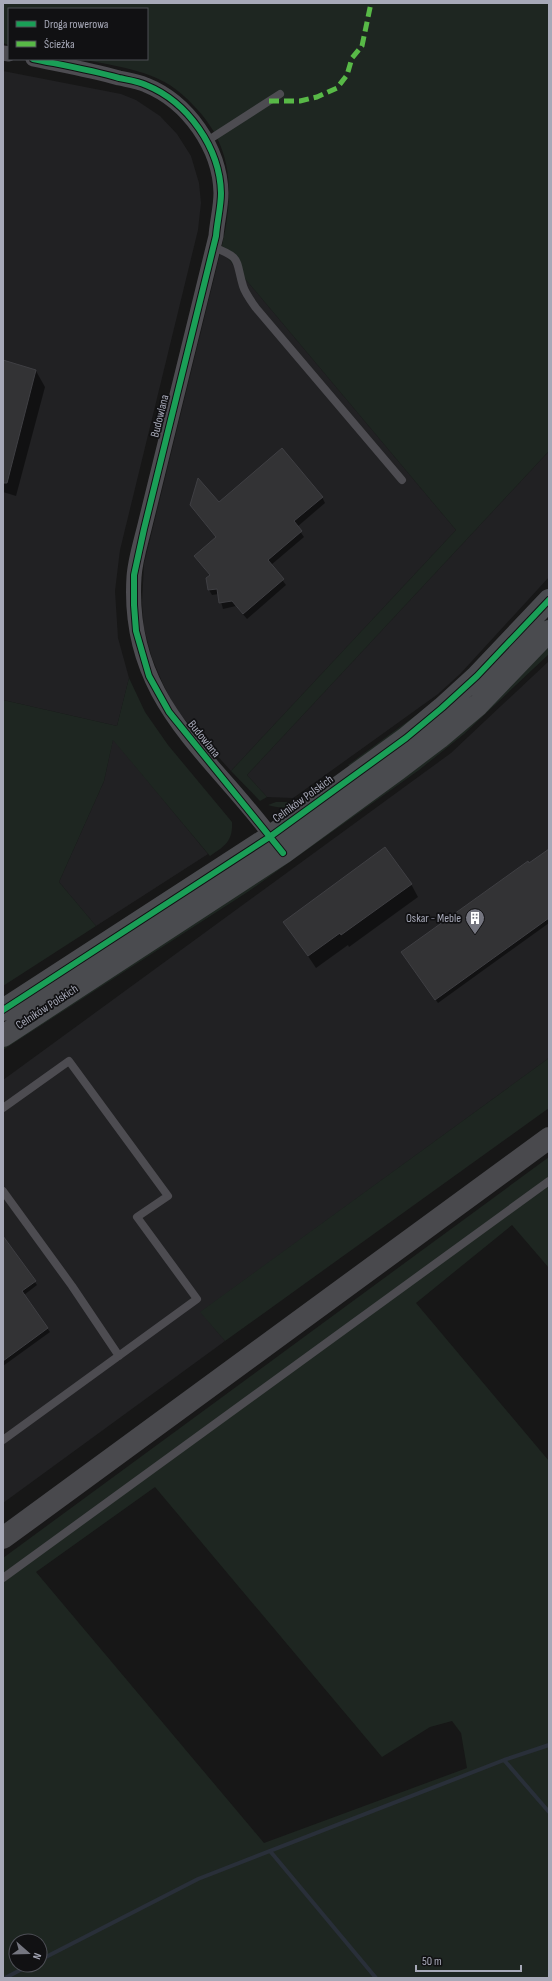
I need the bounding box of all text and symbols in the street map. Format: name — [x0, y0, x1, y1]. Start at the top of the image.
legend — [8, 8, 148, 60]
text: Droga rowerowa — [44, 17, 109, 32]
text: Ścieżka — [44, 37, 75, 52]
street label: Budowlana — [147, 393, 173, 439]
street label: Budowlana — [184, 717, 224, 761]
street label: Celników Polskich — [270, 772, 336, 826]
building icon: Oskar - Meble — [464, 907, 486, 935]
place label: Oskar - Meble — [406, 911, 461, 926]
street label: Celników Polskich — [13, 981, 81, 1033]
north arrow — [8, 1933, 48, 1973]
scale bar — [416, 1947, 521, 1973]
text: N — [30, 1951, 44, 1961]
text: 50 m — [422, 1954, 442, 1969]

